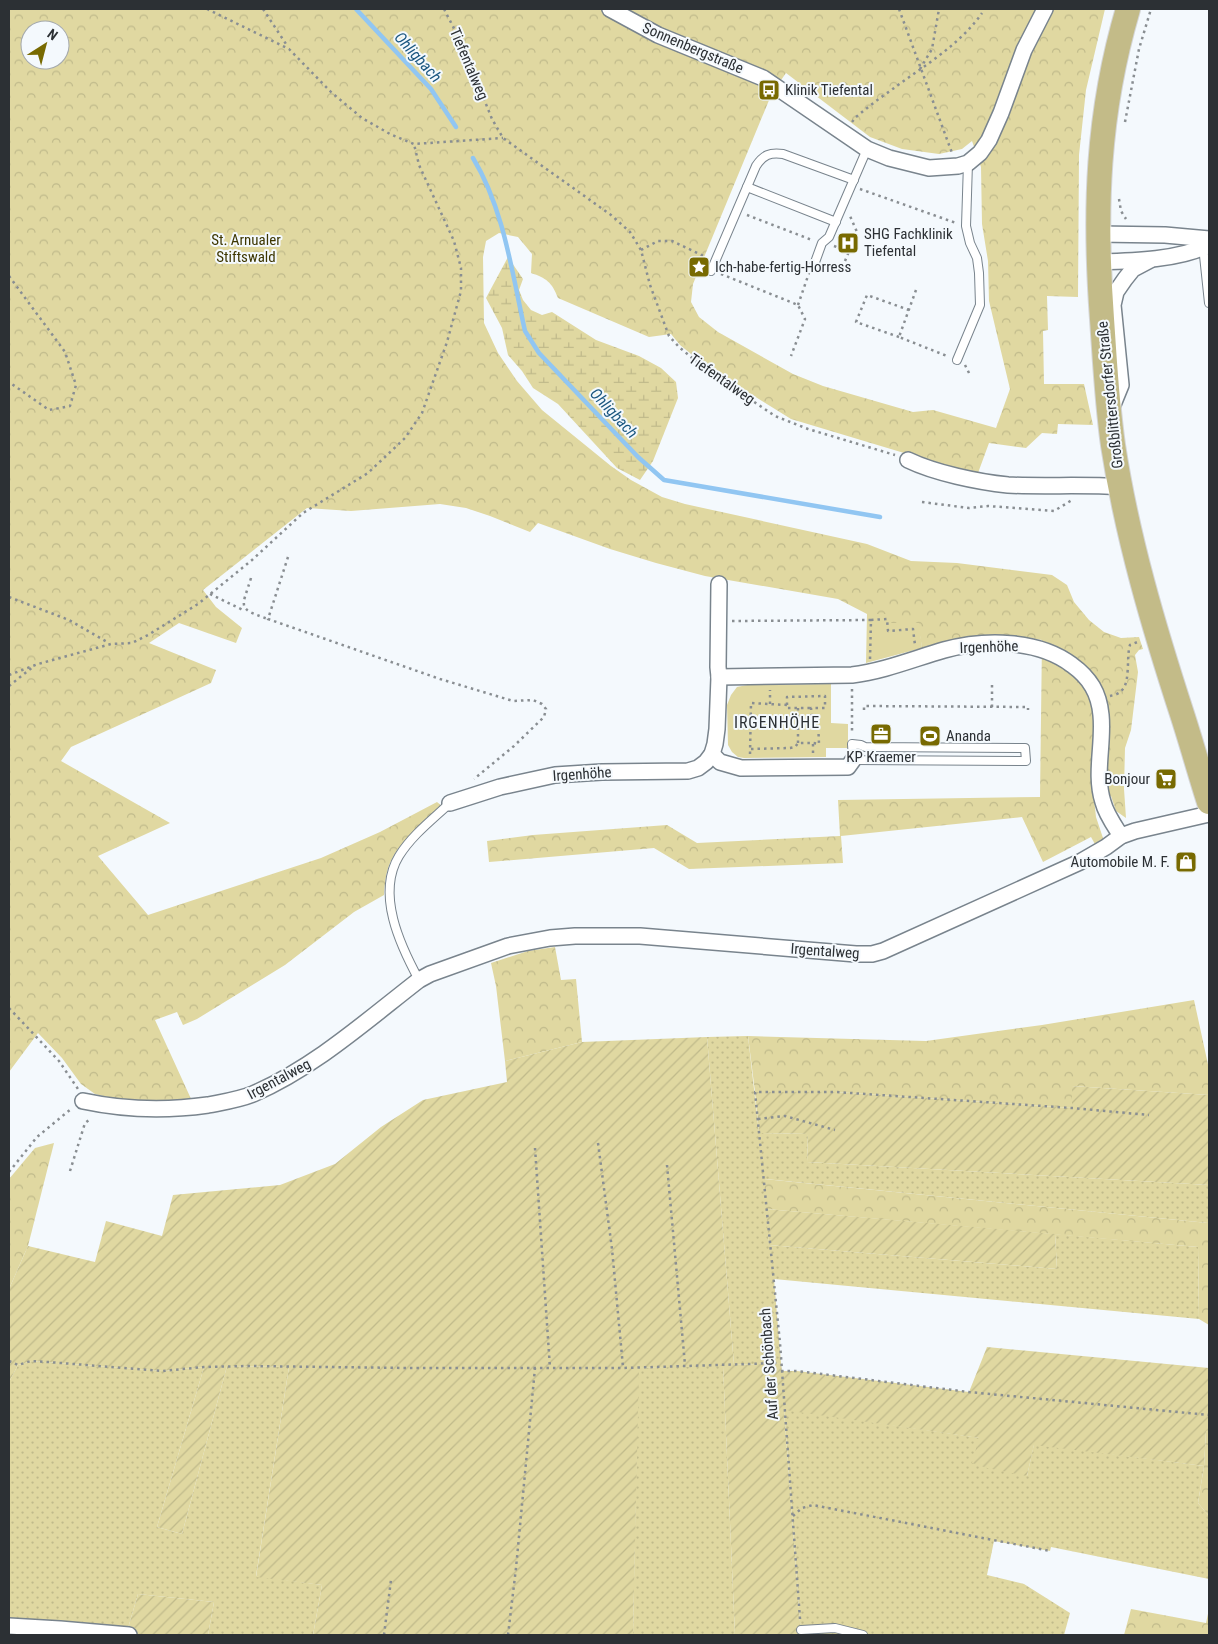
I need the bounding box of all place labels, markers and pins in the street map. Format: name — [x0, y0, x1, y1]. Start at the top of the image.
bus stop icon: Klinik Tiefental — [757, 78, 781, 102]
place label: Klinik Tiefental — [785, 81, 873, 99]
place label: SHG Fachklinik Tiefental — [864, 225, 953, 260]
hospital icon: SHG Fachklinik Tiefental — [836, 231, 860, 255]
place icon: Ich-habe-fertig-Horress — [687, 255, 711, 279]
place label: Ich-habe-fertig-Horress — [715, 258, 851, 276]
office icon: KP Kraemer — [869, 722, 893, 746]
sports icon: Ananda — [918, 724, 942, 748]
place label: Ananda — [946, 727, 991, 745]
place label: KP Kraemer — [846, 748, 916, 766]
supermarket icon: Bonjour — [1154, 767, 1178, 791]
place label: Bonjour — [1104, 770, 1150, 788]
shop icon: Automobile M. F. — [1174, 850, 1198, 874]
place label: Automobile M. F. — [1071, 853, 1170, 871]

